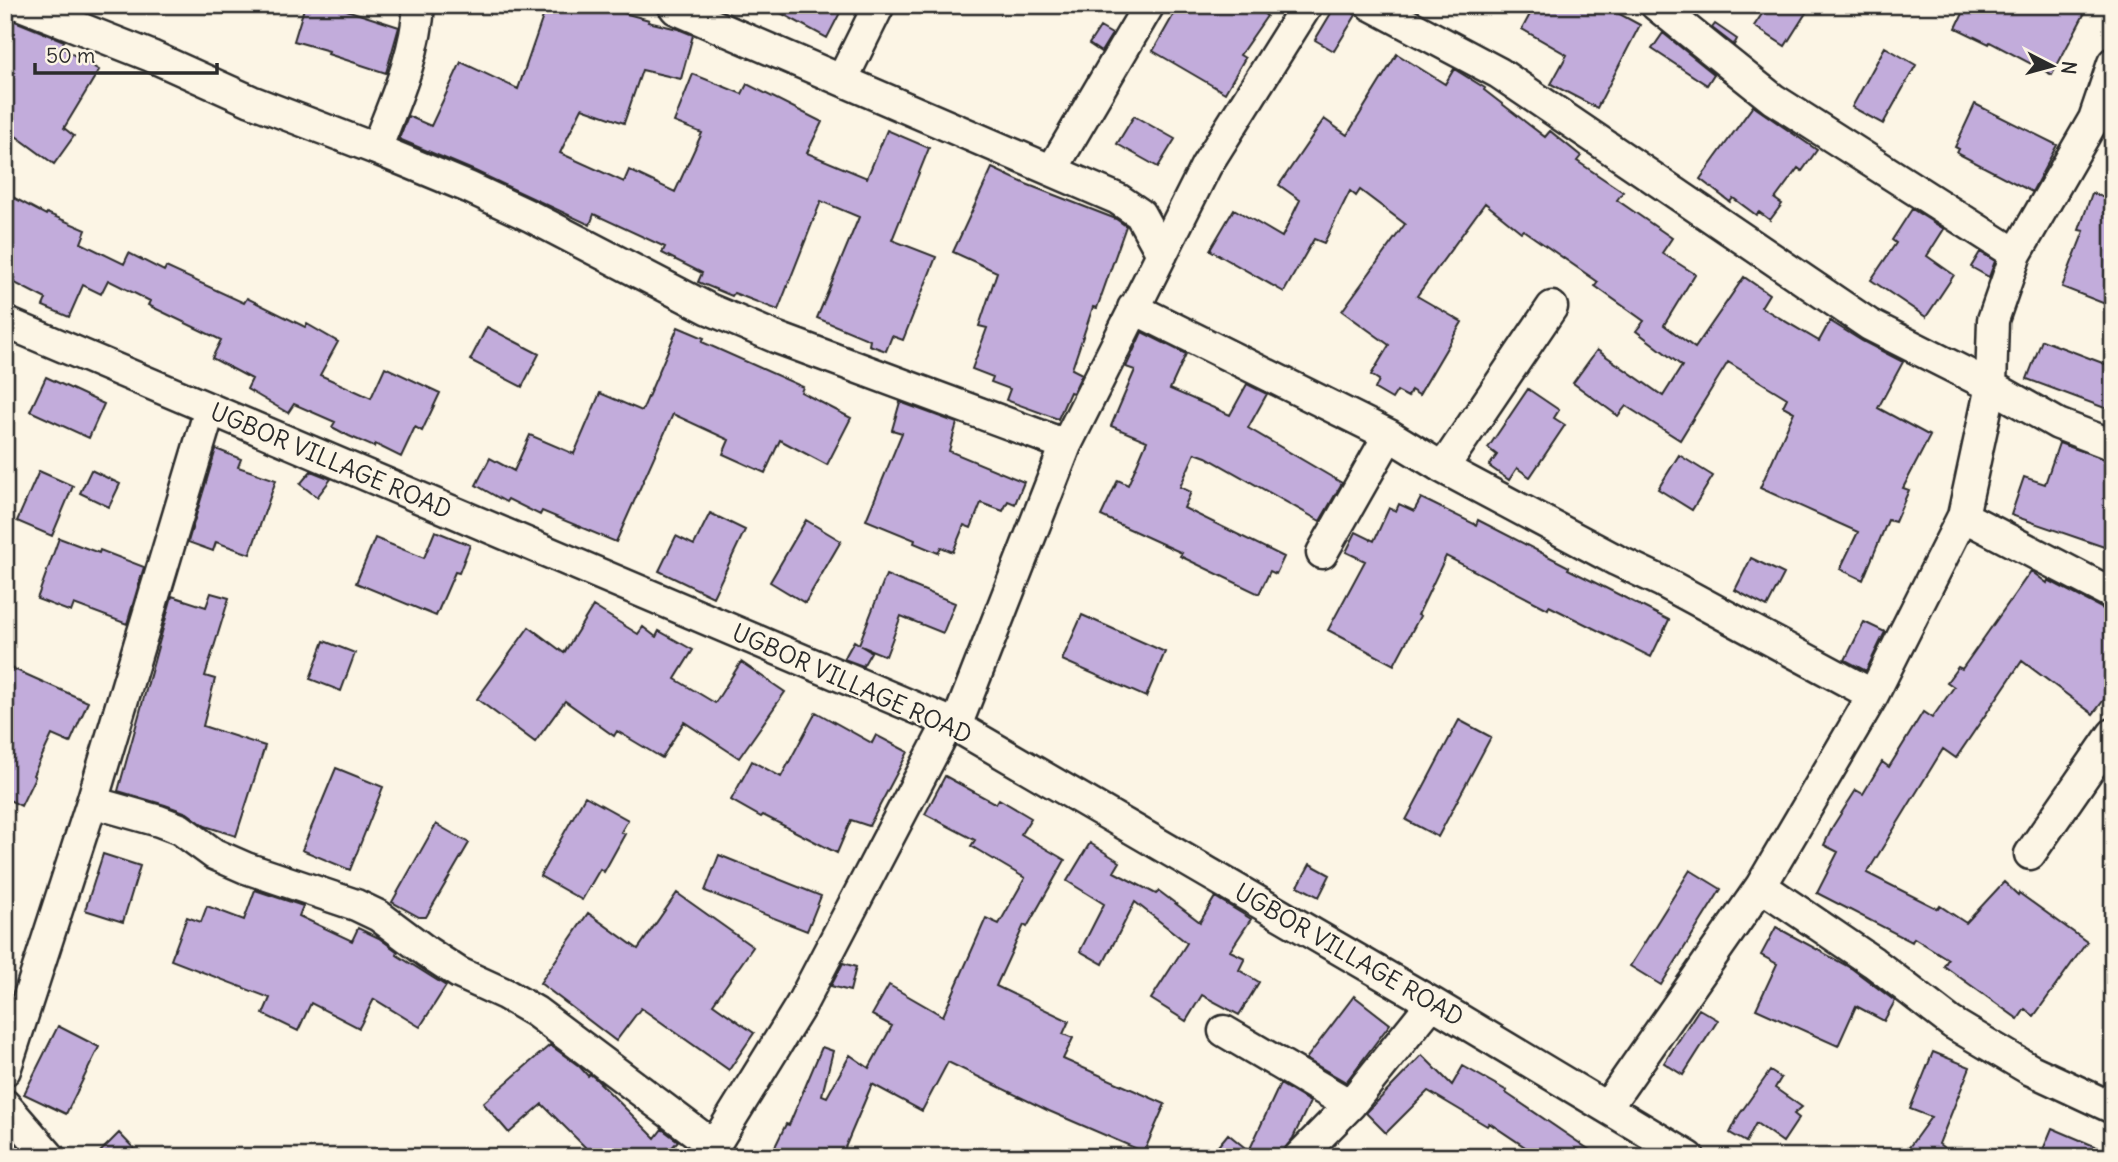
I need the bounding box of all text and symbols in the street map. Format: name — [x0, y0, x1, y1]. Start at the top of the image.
scale bar — [35, 32, 217, 76]
north arrow — [2016, 32, 2086, 102]
text: 50 m — [46, 42, 95, 69]
text: N — [2056, 60, 2082, 76]
street label: UGBOR VILLAGE ROAD — [206, 396, 457, 525]
street label: UGBOR VILLAGE ROAD — [728, 617, 977, 750]
street label: UGBOR VILLAGE ROAD — [1230, 876, 1469, 1032]

